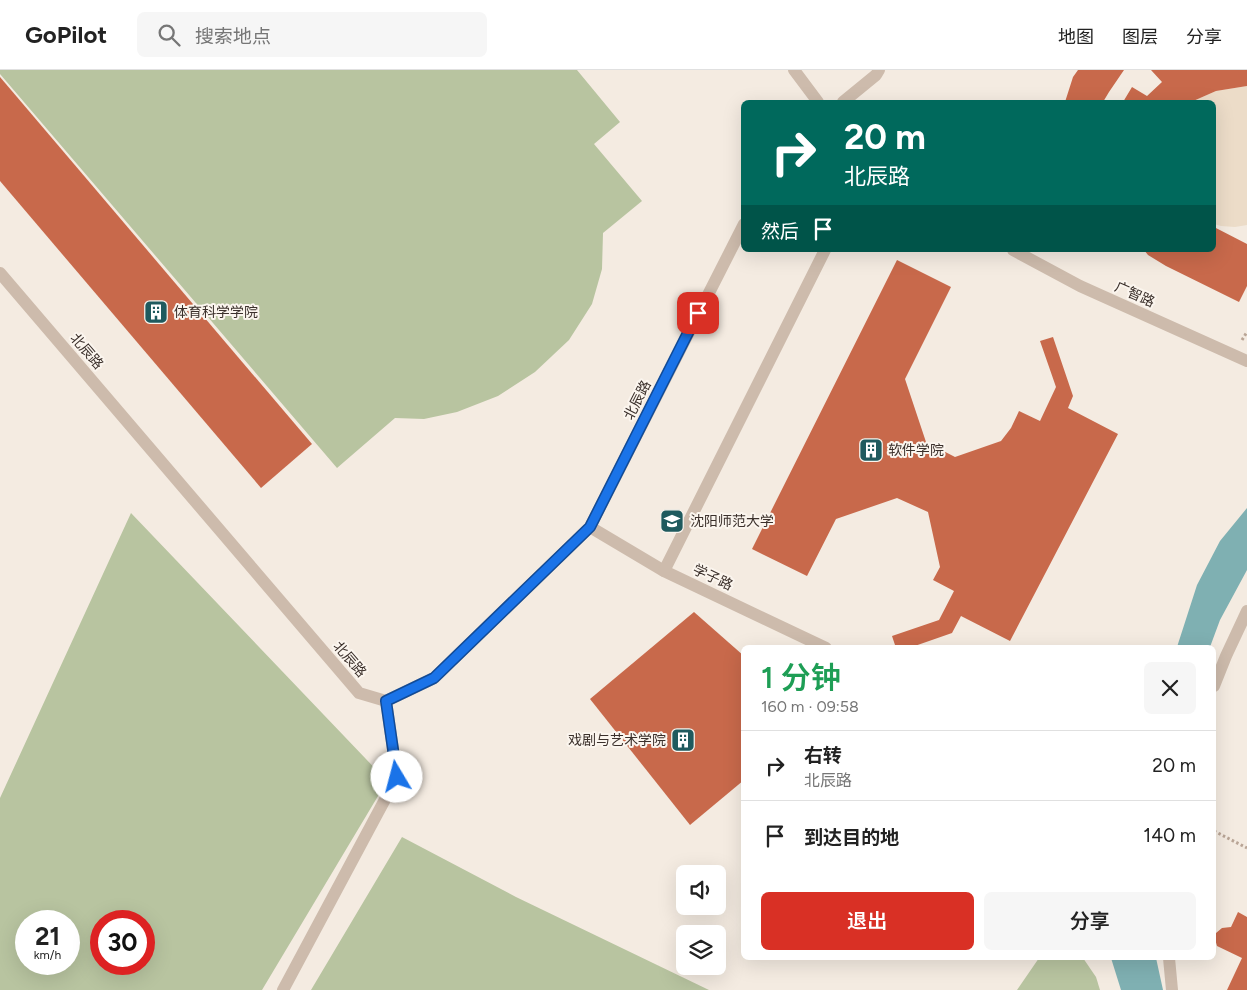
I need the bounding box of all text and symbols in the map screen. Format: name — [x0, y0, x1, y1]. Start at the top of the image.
search box — [137, 12, 487, 57]
text: GoPilot — [25, 20, 107, 49]
icon: search — [155, 21, 183, 49]
text: 搜索地点 — [195, 25, 271, 48]
text: 地图 — [1058, 26, 1094, 48]
text: 图层 — [1122, 26, 1158, 48]
text: 分享 — [1186, 26, 1222, 48]
text: 20 m — [844, 116, 926, 158]
icon: right — [761, 120, 826, 185]
text: 北辰路 — [844, 163, 910, 190]
icon: arrive — [809, 215, 837, 243]
text: 然后 — [761, 220, 799, 243]
street label: 广智路 — [1112, 278, 1157, 311]
pin — [677, 292, 719, 334]
building icon: 体育科学学院 — [143, 299, 169, 325]
icon: arrive — [684, 299, 712, 327]
place label: 体育科学学院 — [174, 304, 258, 321]
street label: 北辰路 — [66, 330, 107, 373]
street label: 北辰路 — [620, 378, 655, 423]
building icon: 软件学院 — [858, 437, 884, 463]
place label: 软件学院 — [888, 442, 944, 459]
school or university icon: 沈阳师范大学 — [659, 508, 685, 534]
place label: 沈阳师范大学 — [690, 513, 774, 530]
street label: 学子路 — [690, 561, 735, 594]
street label: 北辰路 — [329, 638, 370, 681]
text: 1 分钟 — [761, 659, 841, 696]
button: close — [1144, 662, 1196, 714]
text: 160 m · 09:58 — [761, 697, 859, 716]
building icon: 戏剧与艺术学院 — [670, 727, 696, 753]
place label: 戏剧与艺术学院 — [568, 732, 666, 749]
text: 右转 — [804, 744, 842, 767]
position arrow — [370, 750, 422, 802]
icon: right — [761, 752, 789, 780]
text: 20 m — [1152, 754, 1196, 777]
text: 北辰路 — [804, 771, 852, 790]
icon: arrive — [761, 822, 789, 850]
text: 140 m — [1143, 824, 1196, 847]
text: 到达目的地 — [804, 826, 899, 849]
map controls — [676, 865, 726, 975]
button: sound — [676, 865, 726, 915]
button: 退出 — [761, 892, 974, 950]
button: 分享 — [984, 892, 1196, 950]
speed limit sign: 30 — [90, 910, 155, 975]
text: 21 — [35, 921, 60, 951]
button: layers — [676, 925, 726, 975]
text: km/h — [34, 948, 61, 962]

